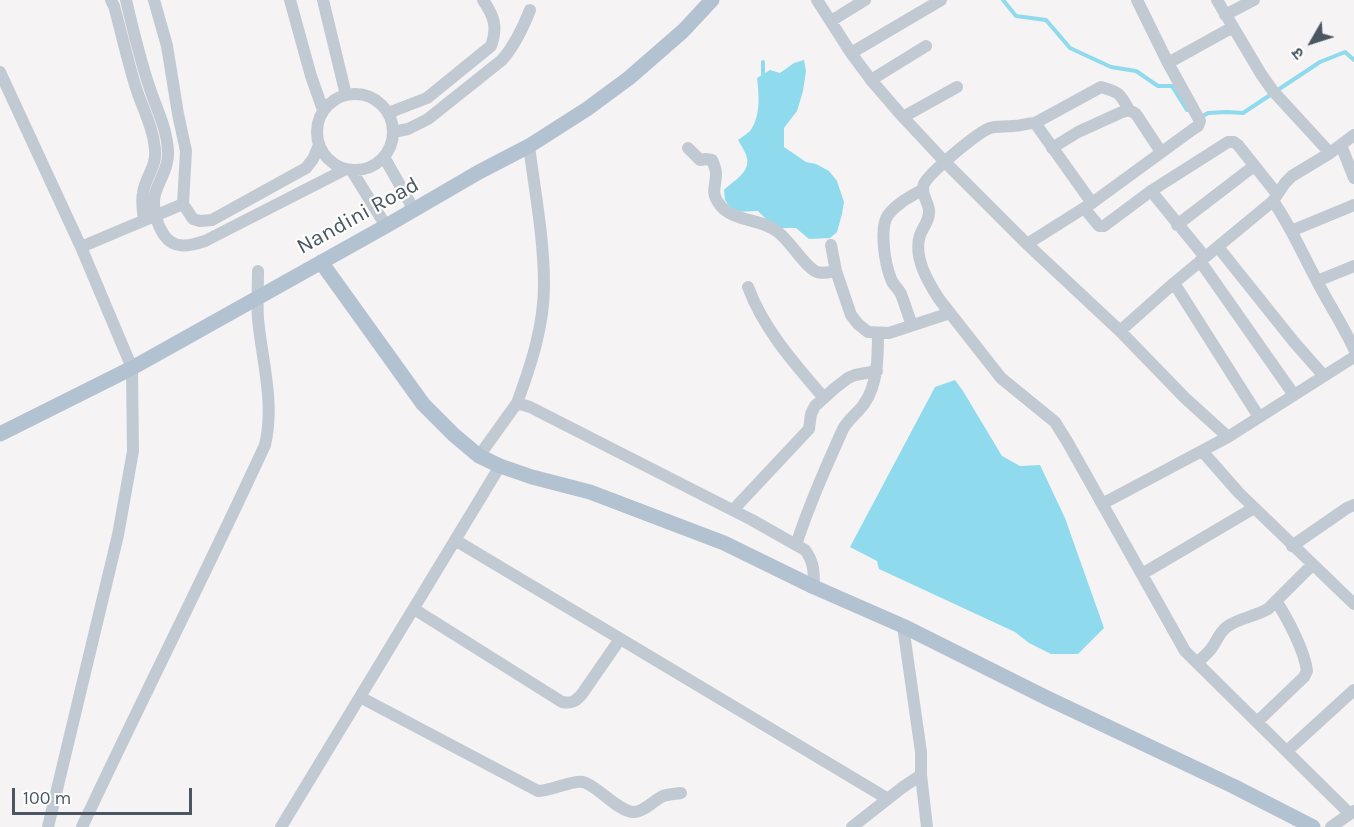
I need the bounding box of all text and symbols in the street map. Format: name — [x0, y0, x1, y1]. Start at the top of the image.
north arrow — [1282, 12, 1342, 72]
text: उ — [1287, 44, 1308, 63]
street label: Nandini Road — [292, 172, 424, 260]
scale bar — [15, 776, 195, 814]
text: 100 m — [23, 787, 71, 809]

